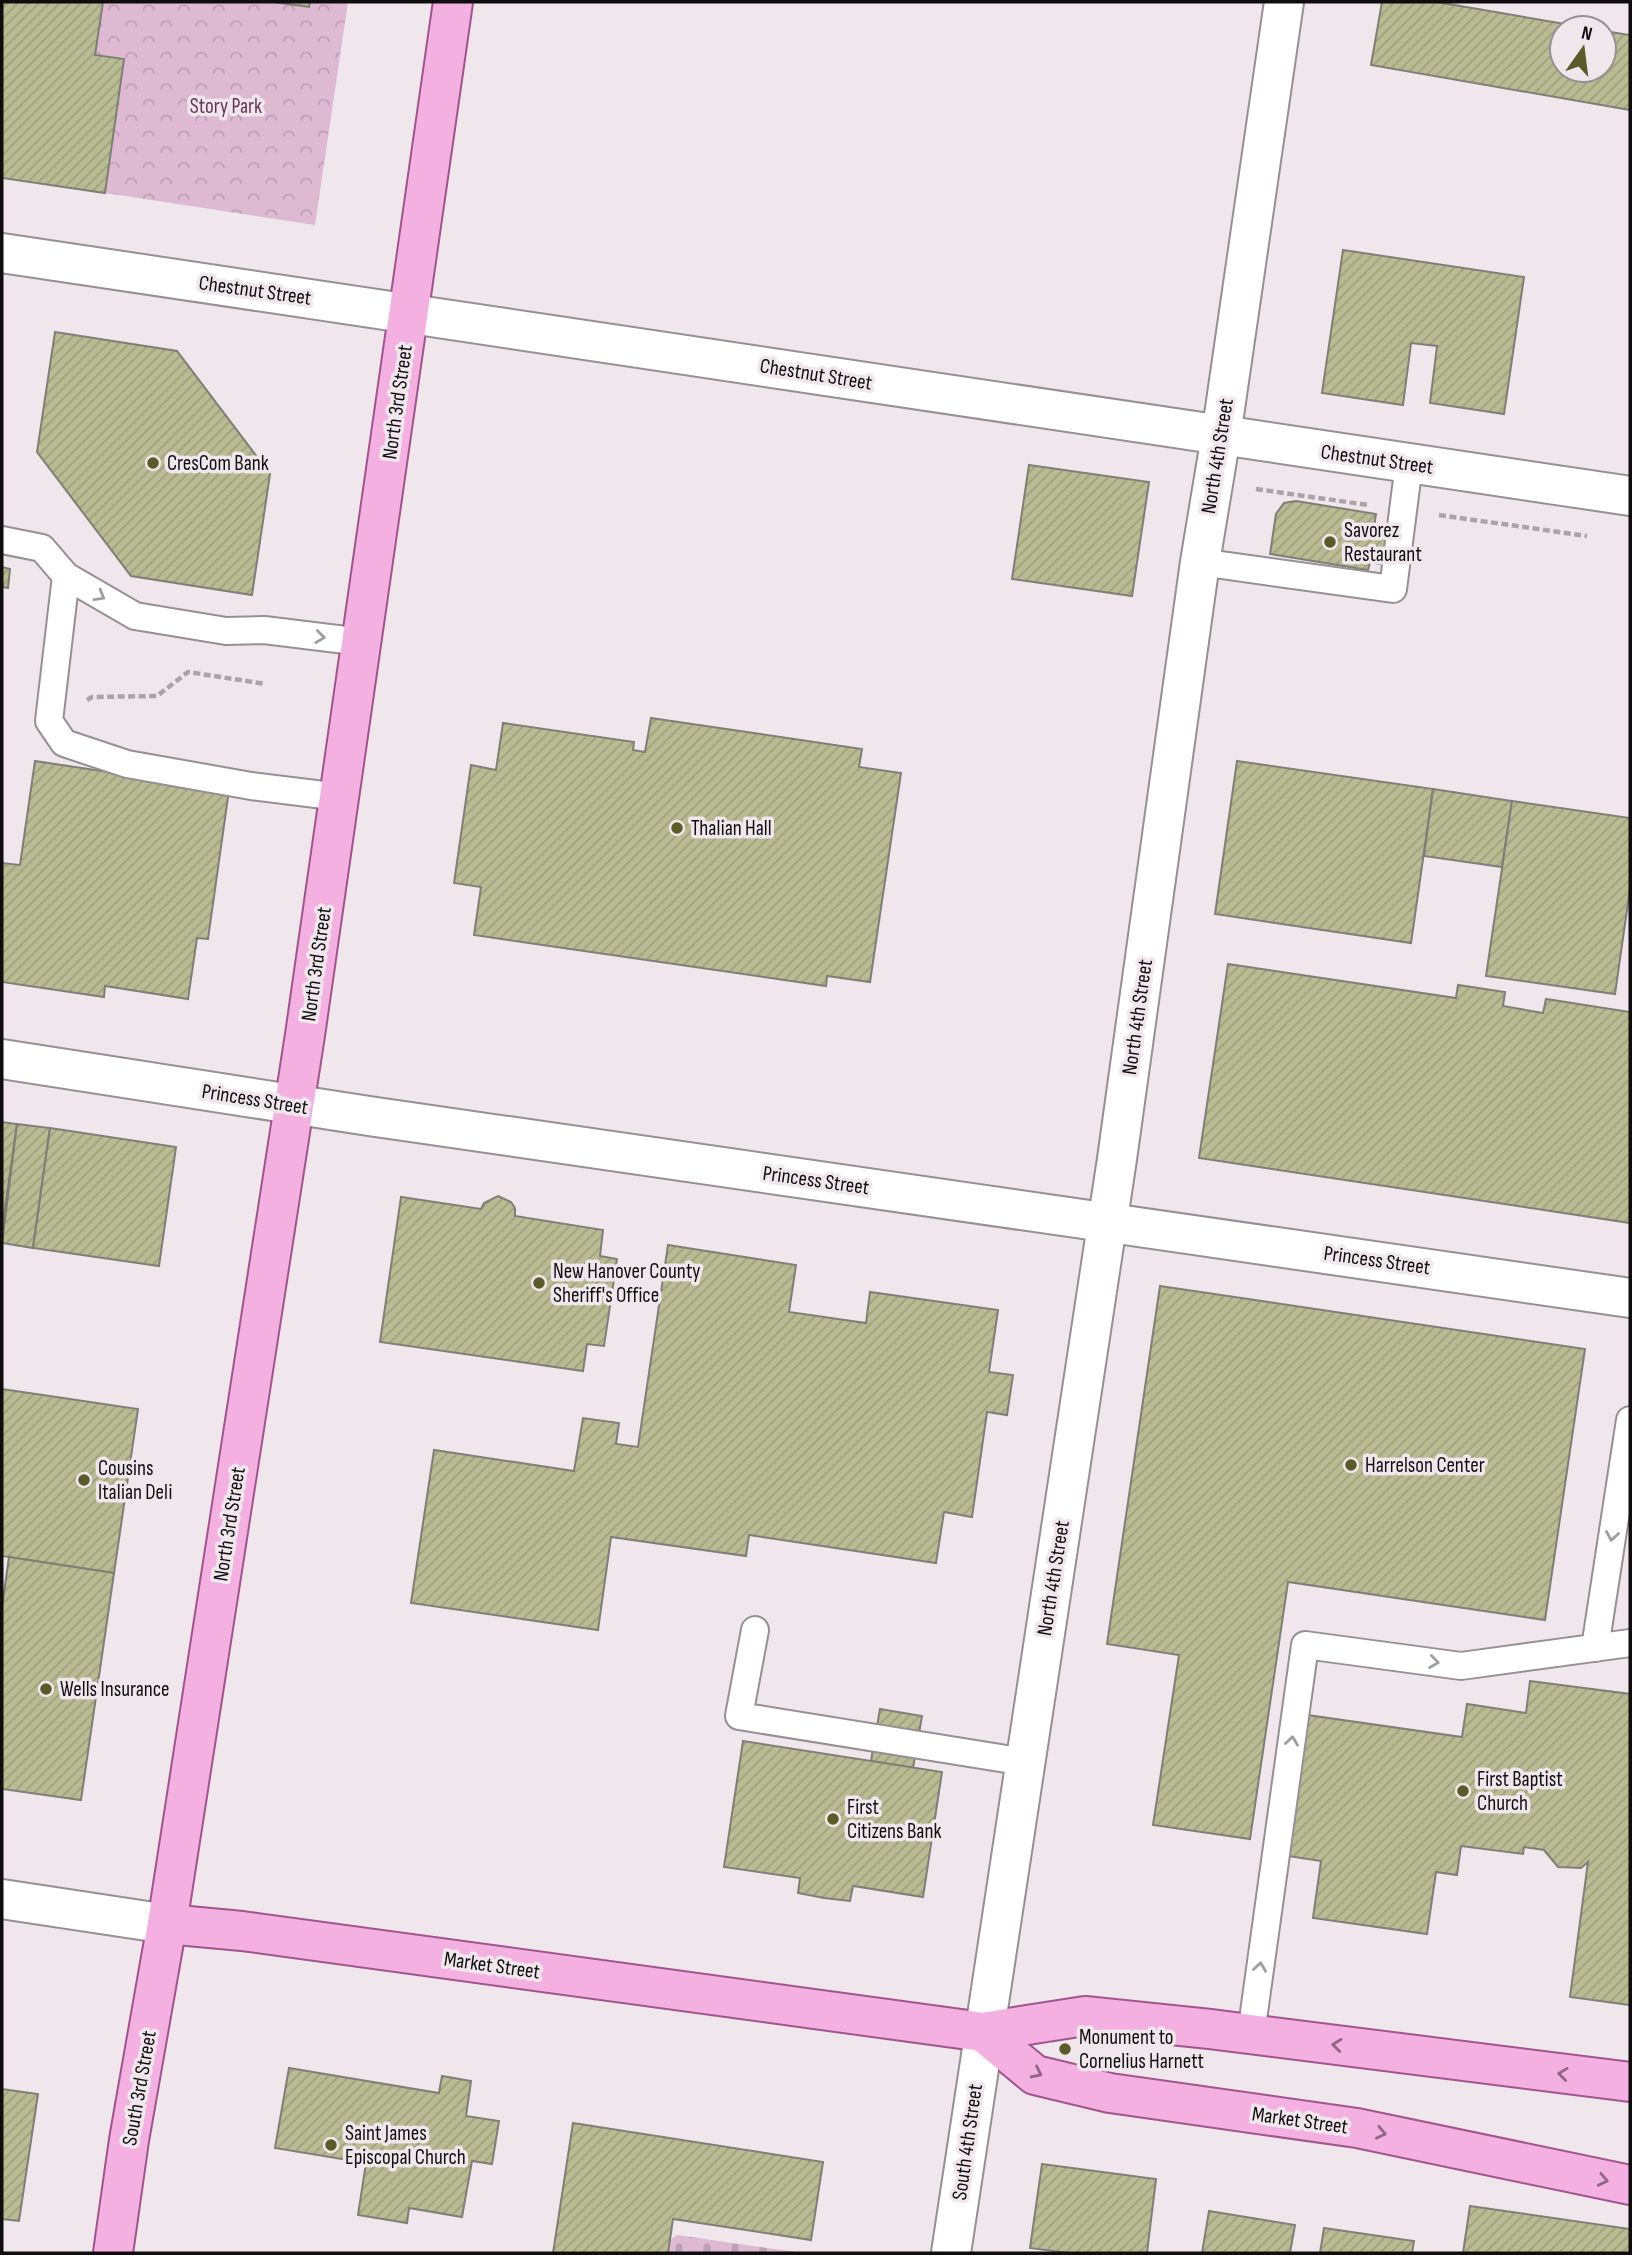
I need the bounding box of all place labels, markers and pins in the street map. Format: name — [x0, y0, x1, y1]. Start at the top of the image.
place label: CresCom Bank — [167, 451, 269, 476]
marker: CresCom Bank — [145, 455, 161, 471]
place label: Savorez Restaurant — [1344, 518, 1422, 567]
marker: Savorez Restaurant — [1322, 534, 1338, 550]
place label: Thalian Hall — [691, 816, 772, 841]
marker: Thalian Hall — [669, 820, 685, 836]
place label: New Hanover County Sheriff's Office — [553, 1259, 700, 1308]
marker: New Hanover County Sheriff's Office — [531, 1275, 547, 1291]
place label: Harrelson Center — [1365, 1453, 1485, 1478]
place label: Cousins Italian Deli — [98, 1456, 172, 1505]
marker: Harrelson Center — [1343, 1457, 1359, 1473]
marker: Cousins Italian Deli — [76, 1472, 92, 1488]
place label: Wells Insurance — [60, 1677, 170, 1702]
marker: Wells Insurance — [38, 1681, 54, 1697]
place label: First Baptist Church — [1477, 1767, 1563, 1816]
marker: First Baptist Church — [1455, 1783, 1471, 1799]
place label: First Citizens Bank — [847, 1795, 941, 1844]
marker: First Citizens Bank — [825, 1811, 841, 1827]
place label: Monument to Cornelius Harnett — [1079, 2025, 1204, 2074]
marker: Monument to Cornelius Harnett — [1057, 2041, 1073, 2057]
place label: Saint James Episcopal Church — [345, 2121, 466, 2170]
marker: Saint James Episcopal Church — [323, 2137, 339, 2153]

